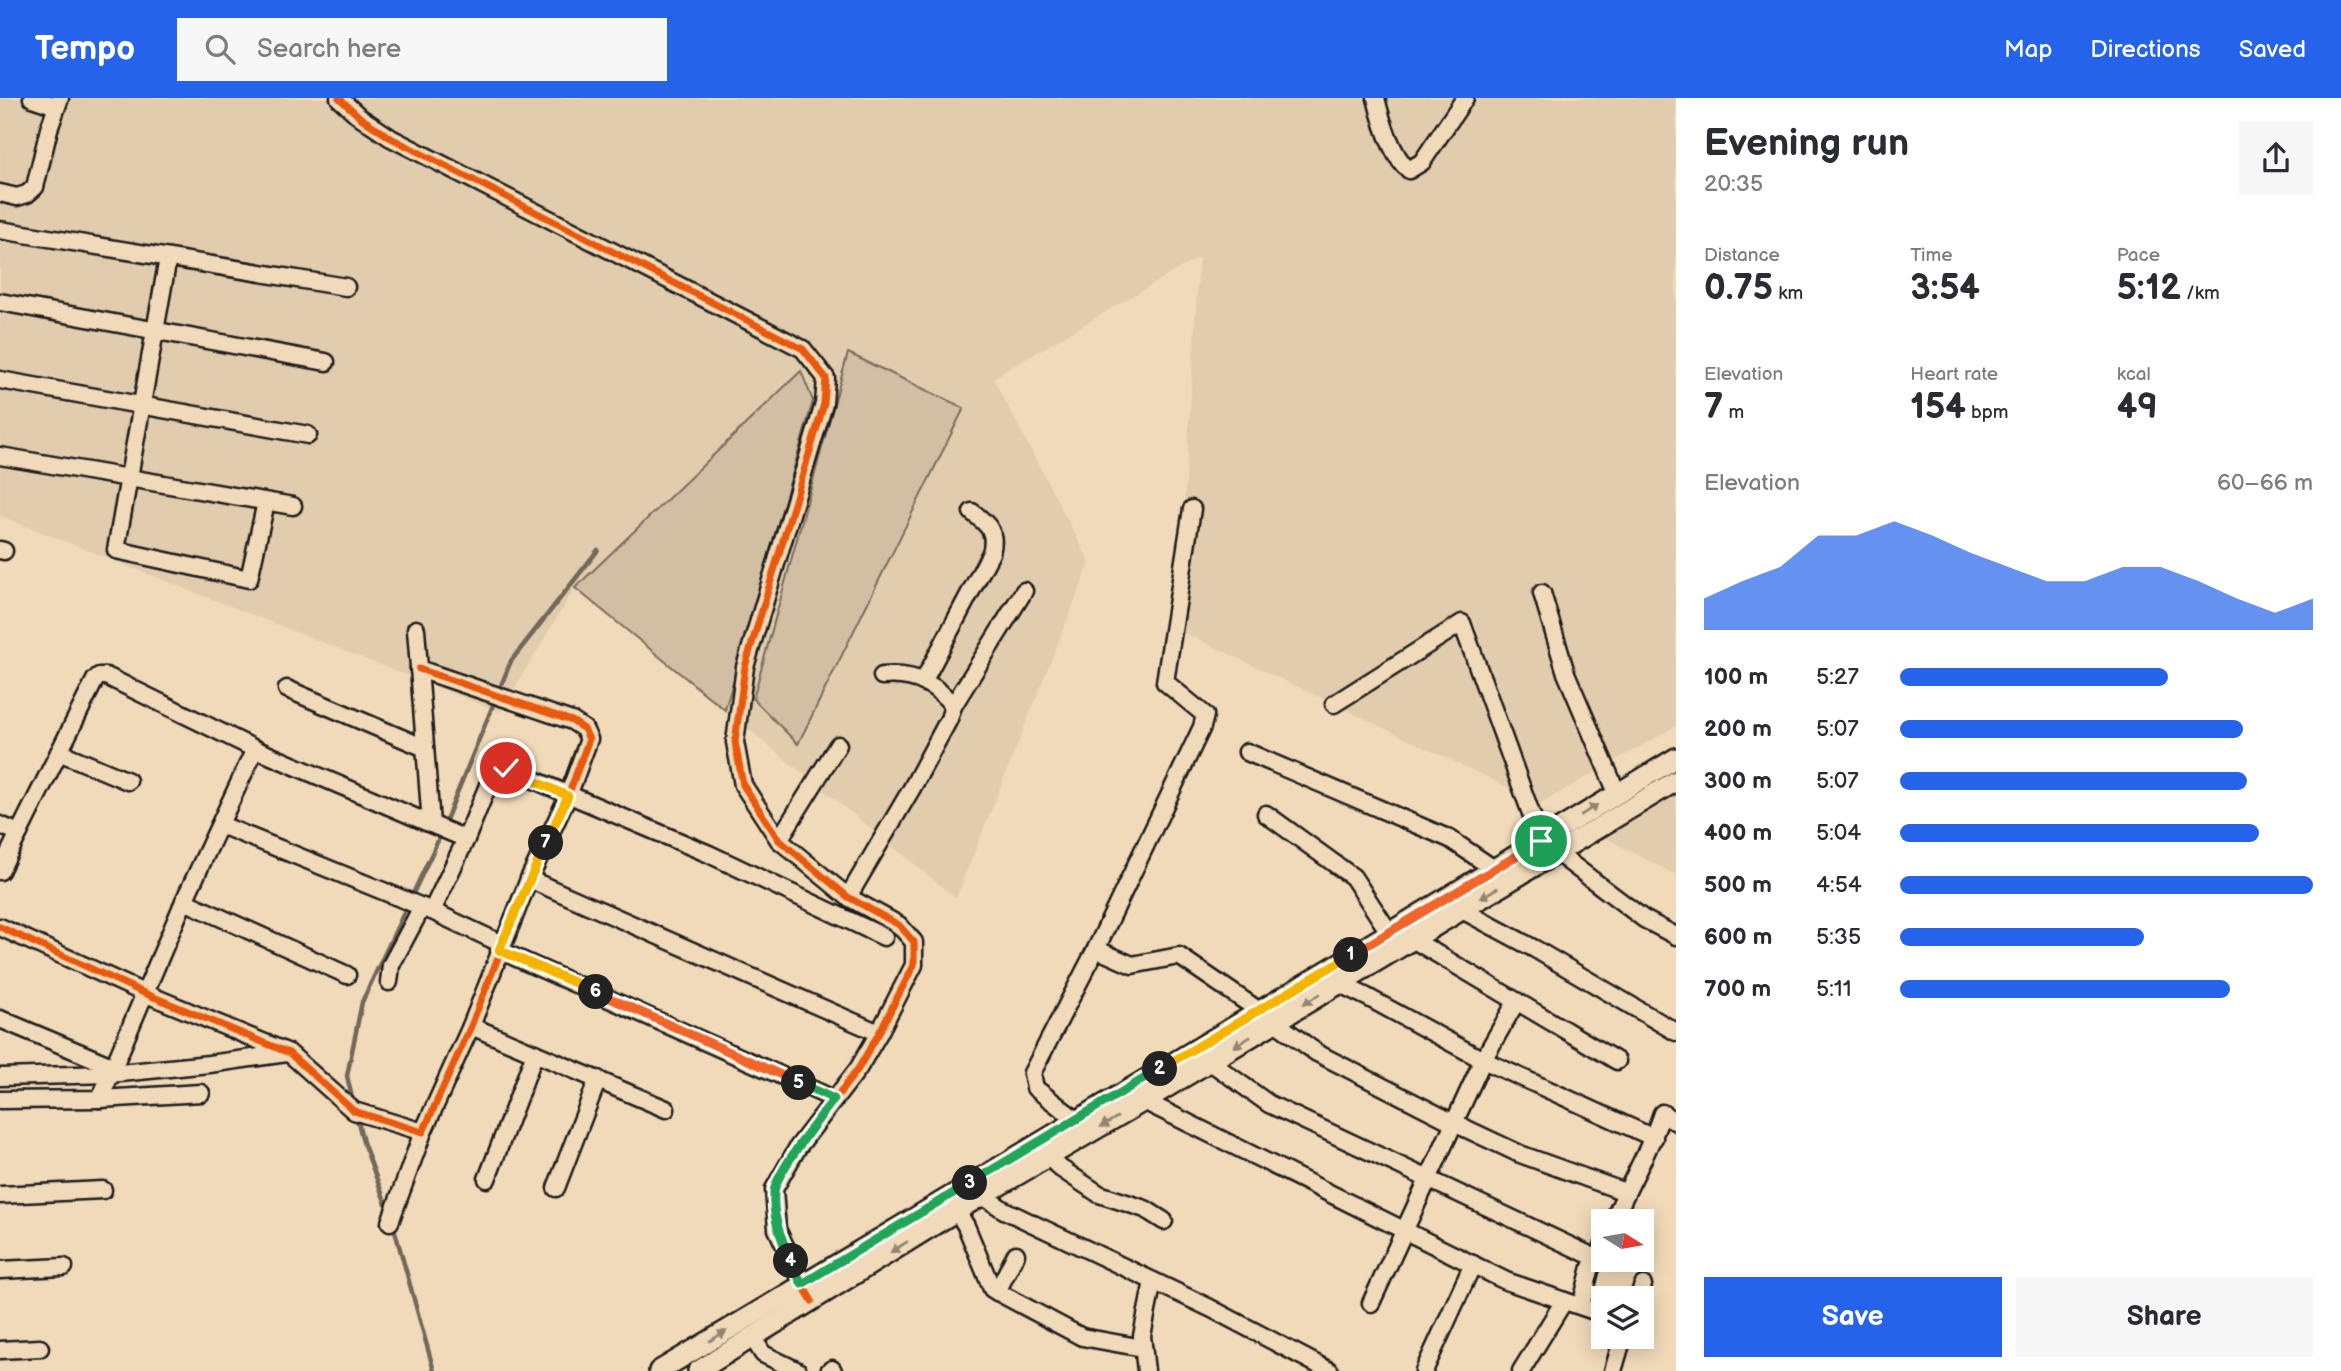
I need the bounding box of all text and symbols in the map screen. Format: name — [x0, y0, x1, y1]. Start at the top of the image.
search box — [177, 18, 667, 81]
text: Tempo — [35, 29, 135, 69]
icon: search — [201, 30, 239, 68]
text: Search here — [257, 34, 401, 65]
text: Map — [2004, 35, 2052, 64]
text: Directions — [2090, 35, 2201, 64]
text: Saved — [2239, 35, 2306, 64]
text: Evening run — [1704, 121, 1909, 166]
button: share — [2239, 121, 2313, 195]
text: 20:35 — [1704, 170, 1763, 198]
text: Distance — [1704, 244, 1780, 267]
text: Time — [1910, 244, 1952, 267]
text: Pace — [2117, 244, 2160, 267]
text: 0.75 — [1704, 267, 1773, 310]
text: 3:54 — [1910, 267, 1980, 310]
text: 5:12 — [2117, 267, 2181, 310]
text: km — [1773, 282, 1803, 305]
text: /km — [2181, 282, 2220, 305]
text: Elevation — [1704, 363, 1783, 386]
text: Heart rate — [1910, 363, 1998, 386]
text: kcal — [2117, 363, 2151, 386]
text: 7 — [1704, 386, 1723, 429]
text: 154 — [1910, 386, 1966, 429]
text: 49 — [2117, 386, 2158, 429]
text: m — [1723, 401, 1744, 424]
text: bpm — [1966, 401, 2008, 424]
text: Elevation — [1704, 469, 1800, 497]
text: 60–66 m — [2217, 469, 2313, 497]
text: 100 m — [1704, 663, 1768, 691]
text: 5:27 — [1816, 663, 1859, 691]
text: 200 m — [1704, 715, 1772, 743]
text: 5:07 — [1816, 715, 1859, 743]
pin — [476, 738, 536, 798]
icon: check — [487, 749, 525, 787]
text: 300 m — [1704, 767, 1772, 795]
text: 5:07 — [1816, 767, 1859, 795]
one-way arrow — [1580, 804, 1599, 817]
pin — [1511, 811, 1571, 871]
text: 400 m — [1704, 819, 1772, 847]
text: 5:04 — [1816, 819, 1861, 847]
icon: arrive — [1522, 822, 1560, 860]
pin: 7 — [528, 826, 564, 860]
text: 7 — [540, 831, 551, 854]
text: 500 m — [1704, 871, 1772, 899]
text: 4:54 — [1816, 871, 1862, 899]
one-way arrow — [1479, 887, 1498, 900]
text: 600 m — [1704, 923, 1772, 951]
text: 5:35 — [1816, 923, 1861, 951]
pin: 1 — [1334, 938, 1368, 972]
text: 1 — [1347, 943, 1355, 966]
pin: 6 — [578, 974, 614, 1010]
text: 700 m — [1704, 975, 1771, 1003]
text: 5:11 — [1816, 975, 1852, 1003]
text: 6 — [590, 980, 601, 1003]
one-way arrow — [1302, 993, 1321, 1006]
one-way arrow — [1232, 1035, 1252, 1048]
pin: 2 — [1142, 1052, 1178, 1086]
text: 2 — [1154, 1057, 1165, 1080]
pin: 5 — [782, 1066, 816, 1100]
text: 5 — [793, 1071, 804, 1094]
one-way arrow — [1099, 1116, 1118, 1128]
pin: 3 — [953, 1166, 988, 1200]
text: 3 — [964, 1171, 975, 1194]
north arrow — [1591, 1209, 1654, 1272]
map controls — [1591, 1209, 1654, 1349]
one-way arrow — [889, 1241, 909, 1254]
pin: 4 — [774, 1244, 808, 1278]
text: 4 — [785, 1249, 796, 1272]
button: Save — [1704, 1277, 2002, 1357]
button: Share — [2016, 1277, 2313, 1357]
button: layers — [1591, 1286, 1654, 1349]
one-way arrow — [708, 1330, 727, 1342]

